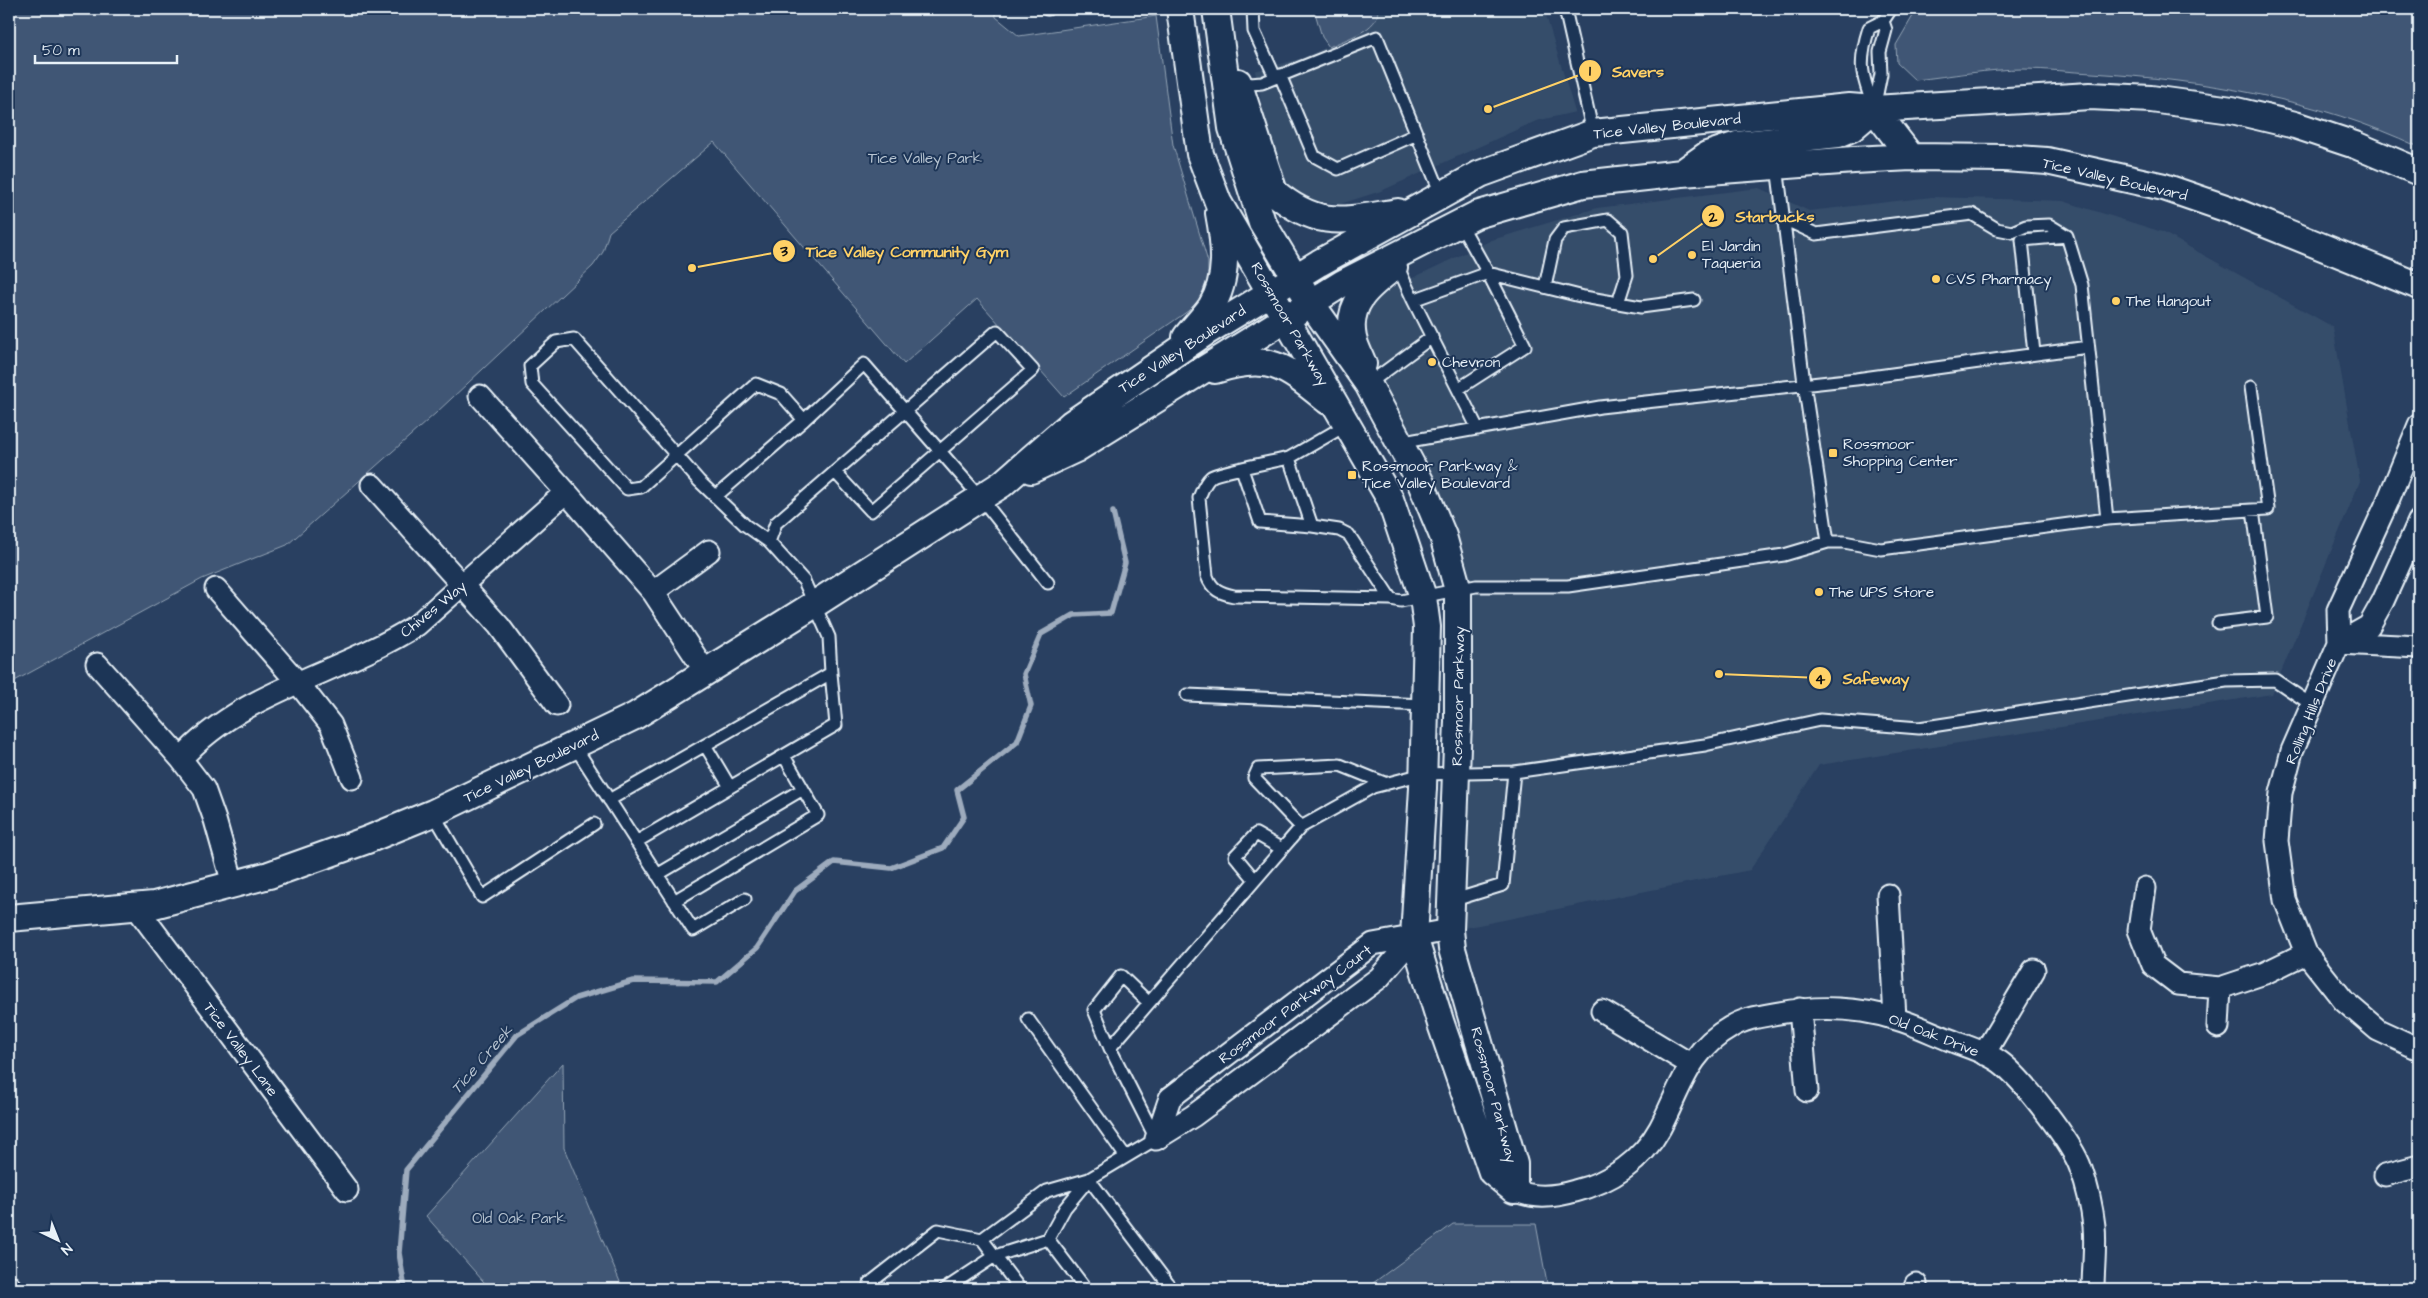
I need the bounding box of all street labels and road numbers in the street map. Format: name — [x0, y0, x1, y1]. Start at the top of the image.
street label: Tice Valley Boulevard — [1592, 108, 1742, 146]
street label: Tice Valley Boulevard — [2040, 153, 2190, 207]
street label: Rossmoor Parkway — [1245, 259, 1334, 390]
street label: Tice Valley Boulevard — [1115, 300, 1251, 399]
street label: Chives Way — [396, 576, 472, 643]
street label: Rossmoor Parkway — [1447, 626, 1471, 766]
street label: Rolling Hills Drive — [2281, 655, 2343, 768]
street label: Tice Valley Boulevard — [460, 724, 603, 809]
street label: Rossmoor Parkway Court — [1214, 940, 1377, 1070]
street label: Tice Valley Lane — [197, 998, 283, 1101]
street label: Old Oak Drive — [1886, 1009, 1982, 1062]
street label: Rossmoor Parkway — [1464, 1025, 1522, 1166]

